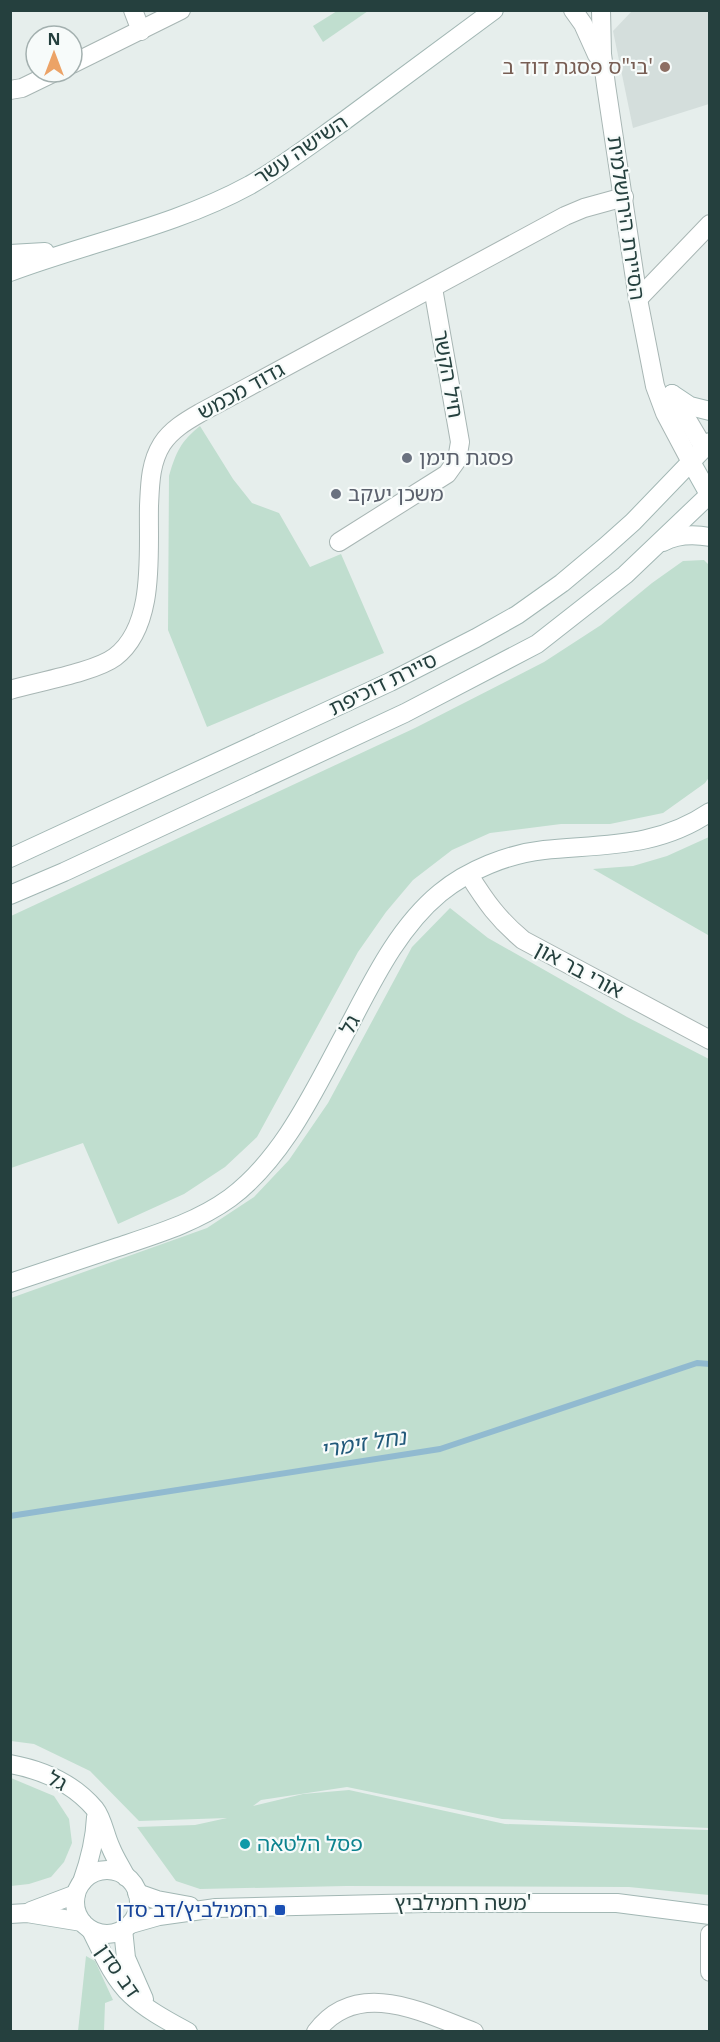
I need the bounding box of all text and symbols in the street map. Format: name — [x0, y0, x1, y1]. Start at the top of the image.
north arrow — [24, 24, 84, 84]
text: N — [47, 28, 61, 50]
place label: בי"ס פסגת דוד ב' — [502, 52, 653, 80]
marker: בי"ס פסגת דוד ב' — [658, 60, 672, 74]
street label: השישה עשר — [248, 108, 353, 191]
street label: הסיירת הירושלמית — [602, 134, 652, 302]
street label: חיל הקשר — [427, 328, 471, 420]
street label: גדוד מכמש — [192, 355, 289, 426]
place label: פסגת תימן — [419, 443, 514, 471]
marker: פסגת תימן — [400, 451, 414, 465]
place label: משכן יעקב — [348, 479, 444, 507]
marker: משכן יעקב — [329, 487, 343, 501]
street label: סיירת דוכיפת — [324, 645, 441, 721]
street label: אורי בר און — [530, 934, 629, 1004]
street label: גל — [332, 1010, 366, 1039]
water label: נחל זימרי — [318, 1420, 409, 1464]
street label: גל — [43, 1763, 72, 1797]
place label: פסל הלטאה — [257, 1829, 363, 1857]
marker: פסל הלטאה — [238, 1837, 252, 1851]
street label: משה רחמילביץ' — [395, 1888, 531, 1916]
place label: רחמילביץ/דב סדן — [116, 1895, 268, 1923]
marker: רחמילביץ/דב סדן — [273, 1903, 287, 1917]
street label: דב סדן — [90, 1938, 147, 2003]

